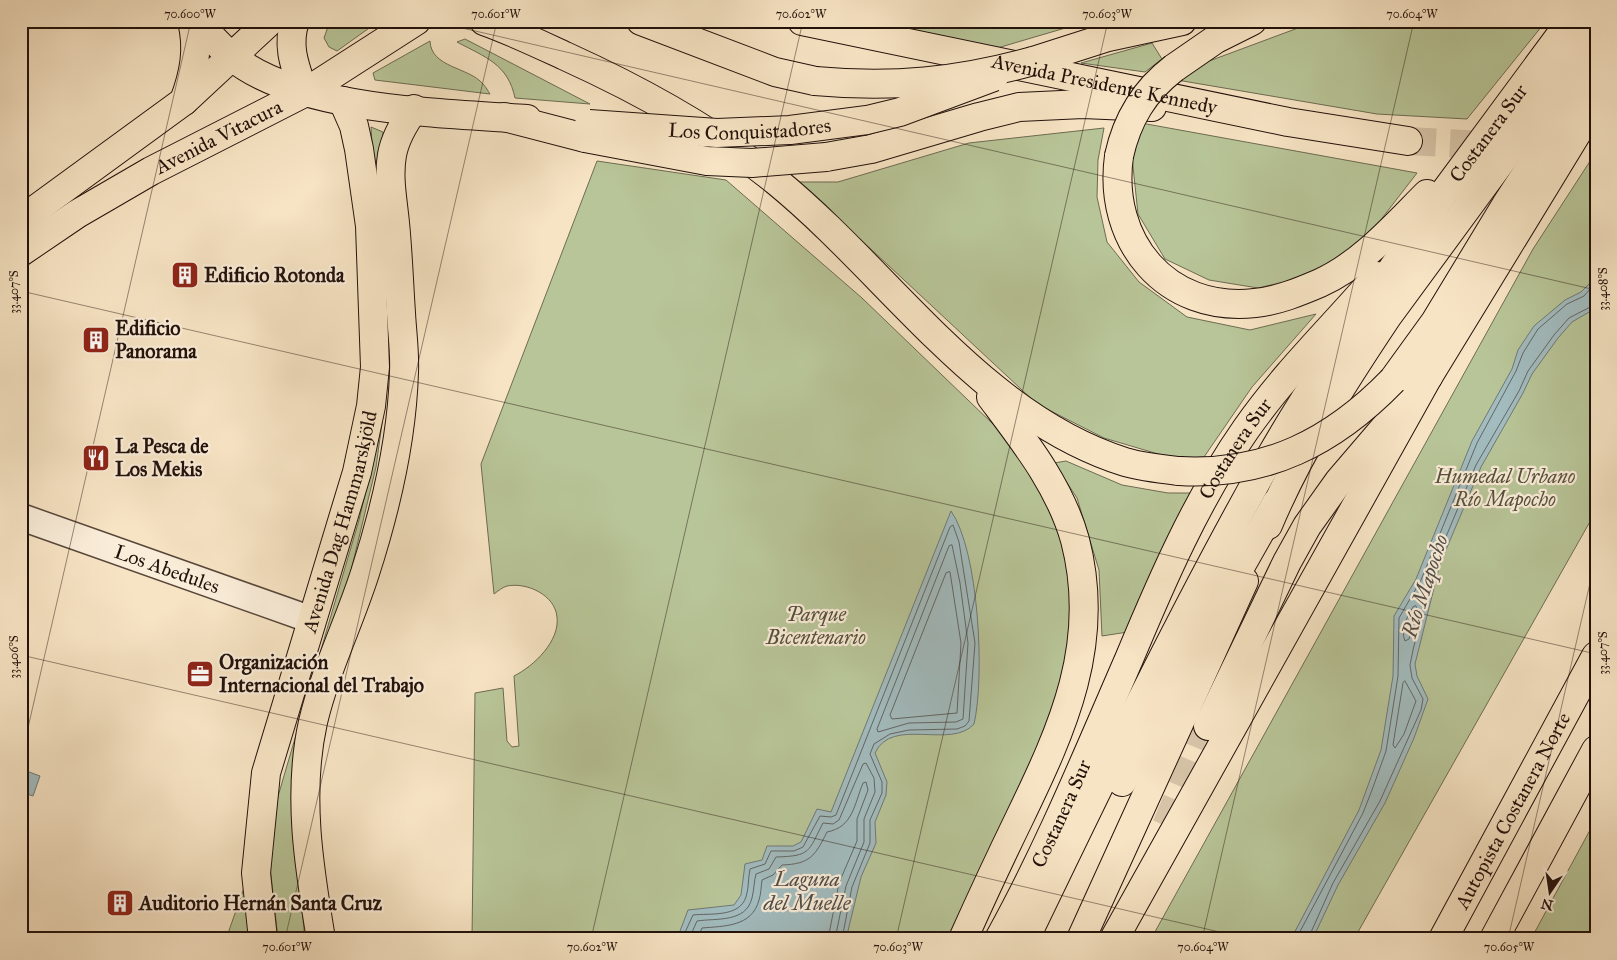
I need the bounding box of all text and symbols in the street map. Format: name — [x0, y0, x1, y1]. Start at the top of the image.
text: 70.600°W — [164, 7, 216, 21]
text: 70.601°W — [471, 7, 521, 21]
text: 70.602°W — [776, 7, 827, 21]
text: 70.603°W — [1082, 7, 1132, 21]
text: 70.604°W — [1386, 7, 1438, 21]
street label: Avenida Presidente Kennedy — [989, 49, 1220, 119]
street label: Costanera Sur — [1444, 79, 1533, 187]
street label: Avenida Vitacura — [150, 94, 286, 179]
street label: Los Conquistadores — [667, 113, 832, 145]
building icon: Edificio Rotonda — [170, 260, 200, 290]
place label: Edificio Rotonda — [204, 263, 345, 287]
text: 33.408°S — [1596, 267, 1610, 311]
text: 33.407°S — [7, 270, 21, 314]
place label: Edificio Panorama — [115, 316, 197, 363]
building icon: Edificio Panorama — [81, 325, 111, 355]
street label: Costanera Sur — [1193, 393, 1277, 503]
street label: Avenida Dag Hammarskjöld — [297, 408, 382, 636]
place label: La Pesca de Los Mekis — [115, 434, 209, 481]
restaurant icon: La Pesca de Los Mekis — [81, 443, 111, 473]
park label: Humedal Urbano Río Mapocho — [1434, 464, 1576, 512]
water label: Río Mapocho — [1396, 531, 1454, 642]
street label: Los Abedules — [111, 539, 223, 598]
park label: Parque Bicentenario — [765, 602, 866, 649]
text: 33.407°S — [1596, 631, 1610, 675]
text: 33.406°S — [7, 635, 21, 679]
place label: Organización Internacional del Trabajo — [219, 650, 424, 698]
office icon: Organización Internacional del Trabajo — [185, 659, 215, 689]
street label: Autopista Costanera Norte — [1451, 708, 1575, 914]
street label: Costanera Sur — [1026, 756, 1096, 871]
water label: Laguna del Muelle — [763, 866, 852, 916]
north arrow — [1524, 868, 1574, 918]
building icon: Auditorio Hernán Santa Cruz — [105, 888, 135, 918]
place label: Auditorio Hernán Santa Cruz — [137, 891, 383, 915]
text: 70.601°W — [262, 940, 312, 954]
text: 70.602°W — [567, 940, 618, 954]
text: 70.603°W — [873, 940, 923, 954]
text: 70.604°W — [1177, 940, 1229, 954]
text: 70.605°W — [1484, 940, 1535, 954]

